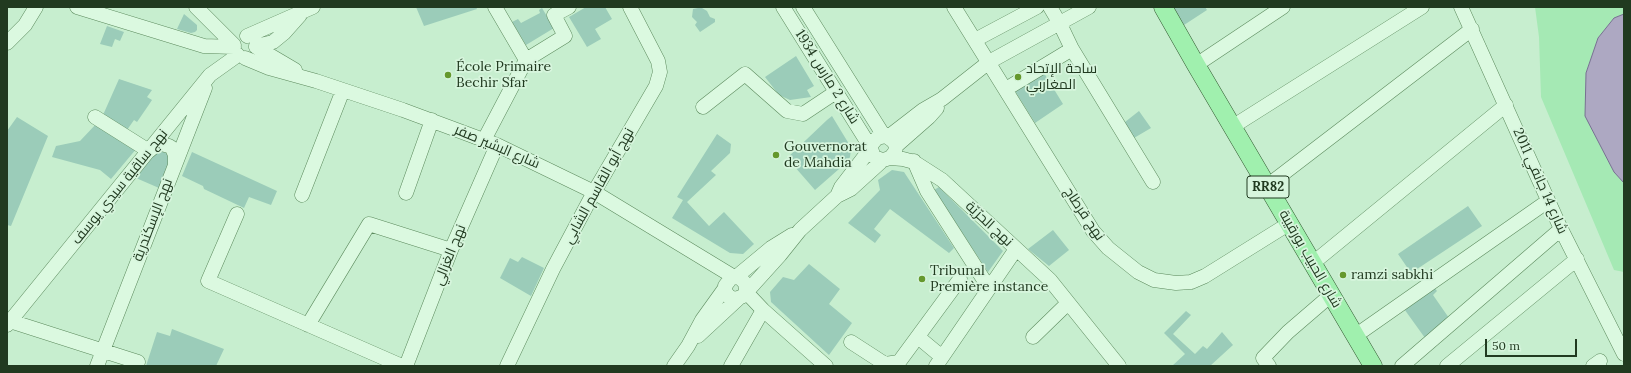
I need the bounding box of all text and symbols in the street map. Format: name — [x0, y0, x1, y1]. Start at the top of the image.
street label: شارع 2 مارس 1934 — [791, 27, 863, 127]
place label: École Primaire Bechir Sfar — [456, 59, 551, 92]
place label: ساحة الإتحاد المغاربي — [1026, 61, 1097, 94]
marker: École Primaire Bechir Sfar — [443, 70, 453, 80]
marker: ساحة الإتحاد المغاربي — [1013, 72, 1023, 82]
street label: شارع البشير صفر — [452, 121, 542, 173]
street label: نهج أبو القاسم الشابي — [560, 125, 638, 247]
street label: شارع 14 جانفي 2011 — [1509, 125, 1571, 237]
street label: نهج ساقية سيدي يوسف — [68, 126, 172, 248]
place label: Gouvernorat de Mahdia — [784, 139, 867, 172]
marker: Gouvernorat de Mahdia — [771, 150, 781, 160]
street label: نهج الإسكندرية — [130, 176, 176, 264]
road number: RR82 — [1247, 176, 1289, 198]
street label: نهج قرطاج — [1060, 184, 1108, 244]
street label: نهج الحرّيّة — [962, 198, 1016, 250]
street label: شارع الحبيب بورقيبة — [1275, 207, 1345, 311]
street label: نهج الغزالي — [430, 222, 470, 288]
place label: Tribunal Première instance — [930, 263, 1048, 296]
place label: ramzi sabkhi — [1351, 267, 1433, 283]
marker: ramzi sabkhi — [1338, 270, 1348, 280]
marker: Tribunal Première instance — [917, 274, 927, 284]
scale bar — [1487, 331, 1579, 357]
text: 50 m — [1492, 338, 1520, 353]

